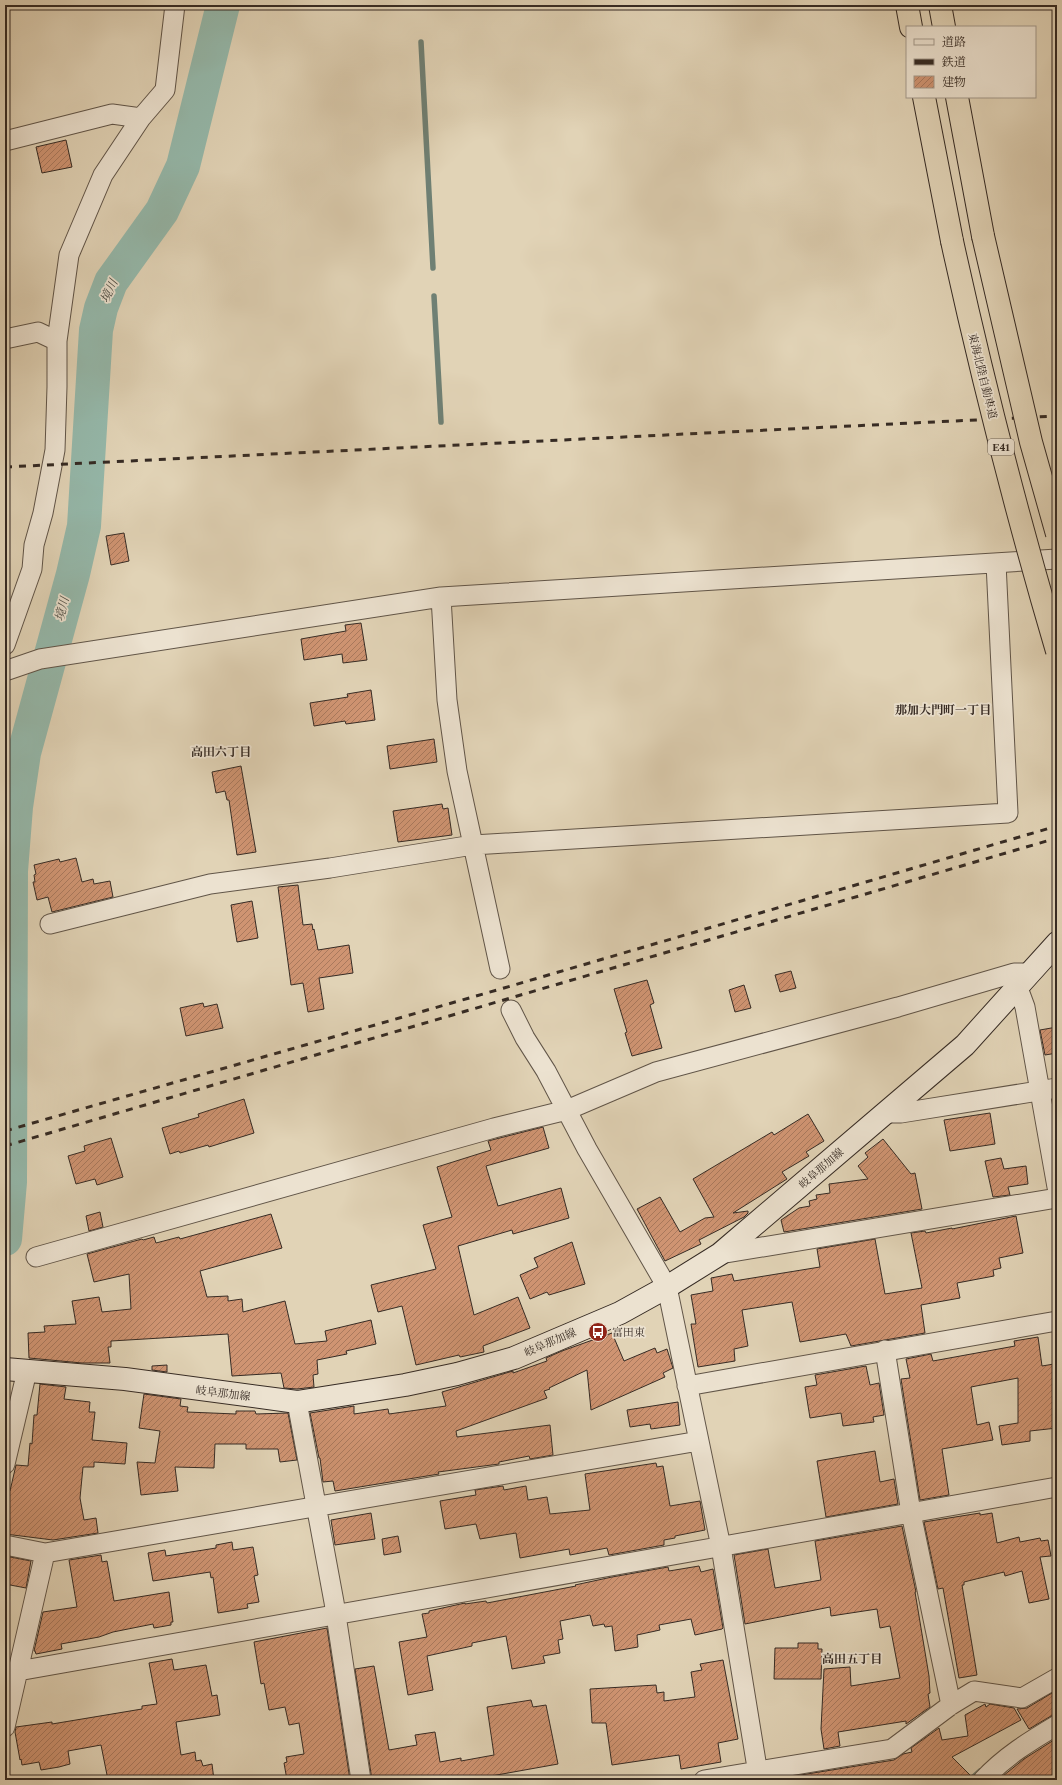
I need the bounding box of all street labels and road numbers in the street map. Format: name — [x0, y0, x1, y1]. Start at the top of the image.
street label: 東海北陸自動車道 — [966, 332, 1000, 420]
road number: E41 — [988, 439, 1014, 455]
street label: 岐阜那加線 — [796, 1145, 846, 1191]
street label: 岐阜那加線 — [522, 1325, 578, 1359]
street label: 岐阜那加線 — [195, 1383, 251, 1403]

